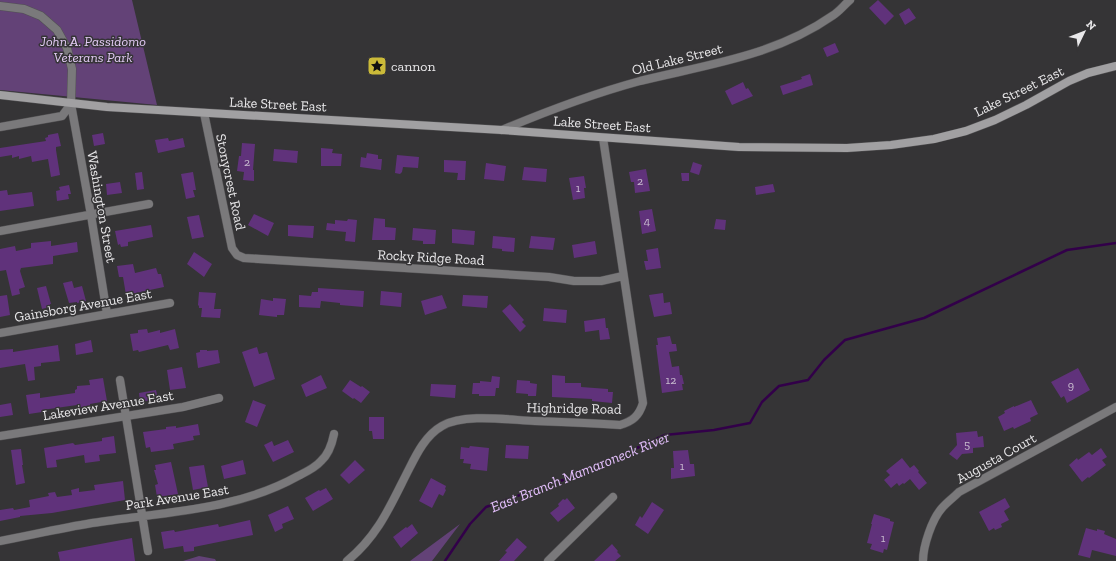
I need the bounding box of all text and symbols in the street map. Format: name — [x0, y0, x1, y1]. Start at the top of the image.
north arrow — [1064, 12, 1104, 52]
text: N — [1083, 18, 1099, 33]
park label: John A. Passidomo Veterans Park — [39, 33, 146, 66]
street label: Old Lake Street — [630, 40, 725, 79]
place icon: cannon — [366, 55, 388, 77]
place label: cannon — [391, 58, 435, 75]
street label: Lake Street East — [972, 62, 1068, 120]
street label: Lake Street East — [229, 93, 328, 116]
street label: Lake Street East — [553, 113, 652, 136]
street label: Stonycrest Road — [212, 132, 249, 232]
street label: Washington Street — [83, 150, 120, 265]
house number: 2 — [244, 155, 250, 169]
house number: 2 — [637, 174, 643, 188]
house number: 1 — [576, 181, 581, 195]
house number: 4 — [644, 214, 651, 228]
street label: Rocky Ridge Road — [377, 246, 485, 269]
street label: Gainsborg Avenue East — [13, 285, 154, 326]
house number: 12 — [666, 373, 676, 387]
house number: 9 — [1068, 378, 1074, 392]
street label: Lakeview Avenue East — [41, 387, 176, 424]
street label: Highridge Road — [526, 399, 622, 418]
water label: East Branch Mamaroneck River — [488, 427, 673, 516]
street label: Augusta Court — [953, 429, 1040, 487]
house number: 5 — [964, 437, 970, 451]
house number: 1 — [680, 459, 685, 473]
street label: Park Avenue East — [124, 481, 231, 514]
house number: 1 — [881, 531, 886, 545]

